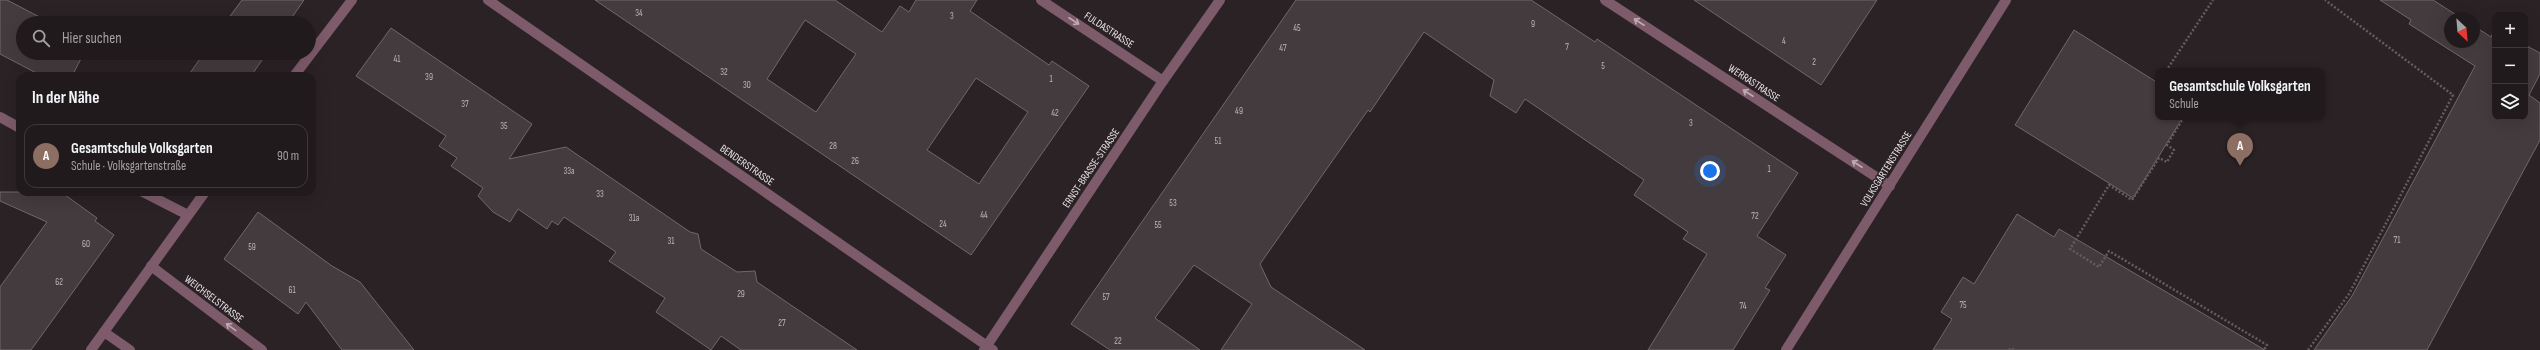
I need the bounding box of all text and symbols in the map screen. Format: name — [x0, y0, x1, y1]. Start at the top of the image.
house number: 34 — [635, 8, 643, 19]
street label: FULDASTRASSE — [1082, 9, 1136, 51]
house number: 3 — [950, 11, 954, 22]
north arrow — [2444, 12, 2480, 48]
map controls — [2492, 12, 2528, 120]
button: + — [2492, 12, 2528, 48]
search box — [16, 16, 316, 60]
one-way arrow — [1068, 17, 1079, 26]
one-way arrow — [1633, 18, 1645, 26]
house number: 9 — [1531, 19, 1535, 30]
house number: 45 — [1293, 23, 1301, 34]
icon: search — [30, 27, 52, 49]
text: Hier suchen — [62, 29, 122, 48]
house number: 4 — [1782, 36, 1786, 47]
house number: 7 — [1565, 42, 1569, 53]
house number: 47 — [1279, 43, 1287, 54]
button: − — [2492, 48, 2528, 84]
house number: 41 — [394, 54, 401, 65]
house number: 2 — [1812, 57, 1816, 68]
house number: 5 — [1601, 61, 1605, 72]
street label: WERRASTRASSE — [1726, 61, 1782, 105]
house number: 32 — [720, 67, 728, 78]
popup — [2155, 68, 2325, 120]
house number: 39 — [425, 72, 433, 83]
house number: 1 — [1049, 74, 1053, 85]
text: Gesamtschule Volksgarten — [2169, 77, 2311, 96]
house number: 30 — [743, 80, 751, 91]
button: layers — [2492, 84, 2528, 120]
text: In der Nähe — [32, 88, 99, 108]
one-way arrow — [1742, 89, 1754, 97]
text: Schule — [2169, 96, 2199, 112]
house number: 37 — [461, 99, 469, 110]
house number: 49 — [1235, 106, 1243, 117]
house number: 42 — [1051, 108, 1059, 119]
house number: 3 — [1689, 118, 1693, 129]
house number: 35 — [500, 121, 508, 132]
street label: ERNST-BRASSE-STRASSE — [1060, 126, 1122, 210]
street label: VOLKSGARTENSTRASSE — [1858, 129, 1914, 209]
pin: A — [2227, 133, 2253, 166]
house number: 51 — [1215, 136, 1222, 147]
text: Gesamtschule Volksgarten — [71, 139, 213, 158]
house number: 28 — [829, 141, 837, 152]
street label: BENDERSTRASSE — [718, 142, 776, 188]
text: A — [43, 148, 49, 164]
text: 90 m — [277, 148, 299, 164]
house number: 26 — [851, 156, 859, 167]
text: Schule · Volksgartenstraße — [71, 158, 186, 174]
one-way arrow — [1851, 160, 1863, 168]
your location — [1700, 161, 1720, 181]
house number: 1 — [1767, 164, 1771, 175]
house number: 33a — [563, 166, 575, 177]
house number: 33 — [596, 189, 604, 200]
house number: 53 — [1169, 198, 1177, 209]
house number: 44 — [980, 210, 988, 221]
house number: 72 — [1751, 211, 1759, 222]
house number: 31a — [629, 213, 639, 224]
house number: 24 — [939, 219, 947, 230]
house number: 55 — [1154, 220, 1162, 231]
house number: 71 — [2394, 235, 2401, 246]
house number: 31 — [668, 236, 675, 247]
house number: 60 — [82, 239, 90, 250]
house number: 59 — [248, 242, 256, 253]
street label: WEICHSELSTRASSE — [182, 273, 246, 325]
house number: 62 — [55, 277, 63, 288]
house number: 61 — [288, 285, 296, 296]
house number: 29 — [737, 289, 745, 300]
house number: 57 — [1102, 292, 1110, 303]
house number: 75 — [1959, 300, 1967, 311]
house number: 74 — [1740, 301, 1747, 312]
house number: 27 — [778, 318, 786, 329]
one-way arrow — [225, 323, 236, 331]
house number: 22 — [1114, 336, 1122, 347]

